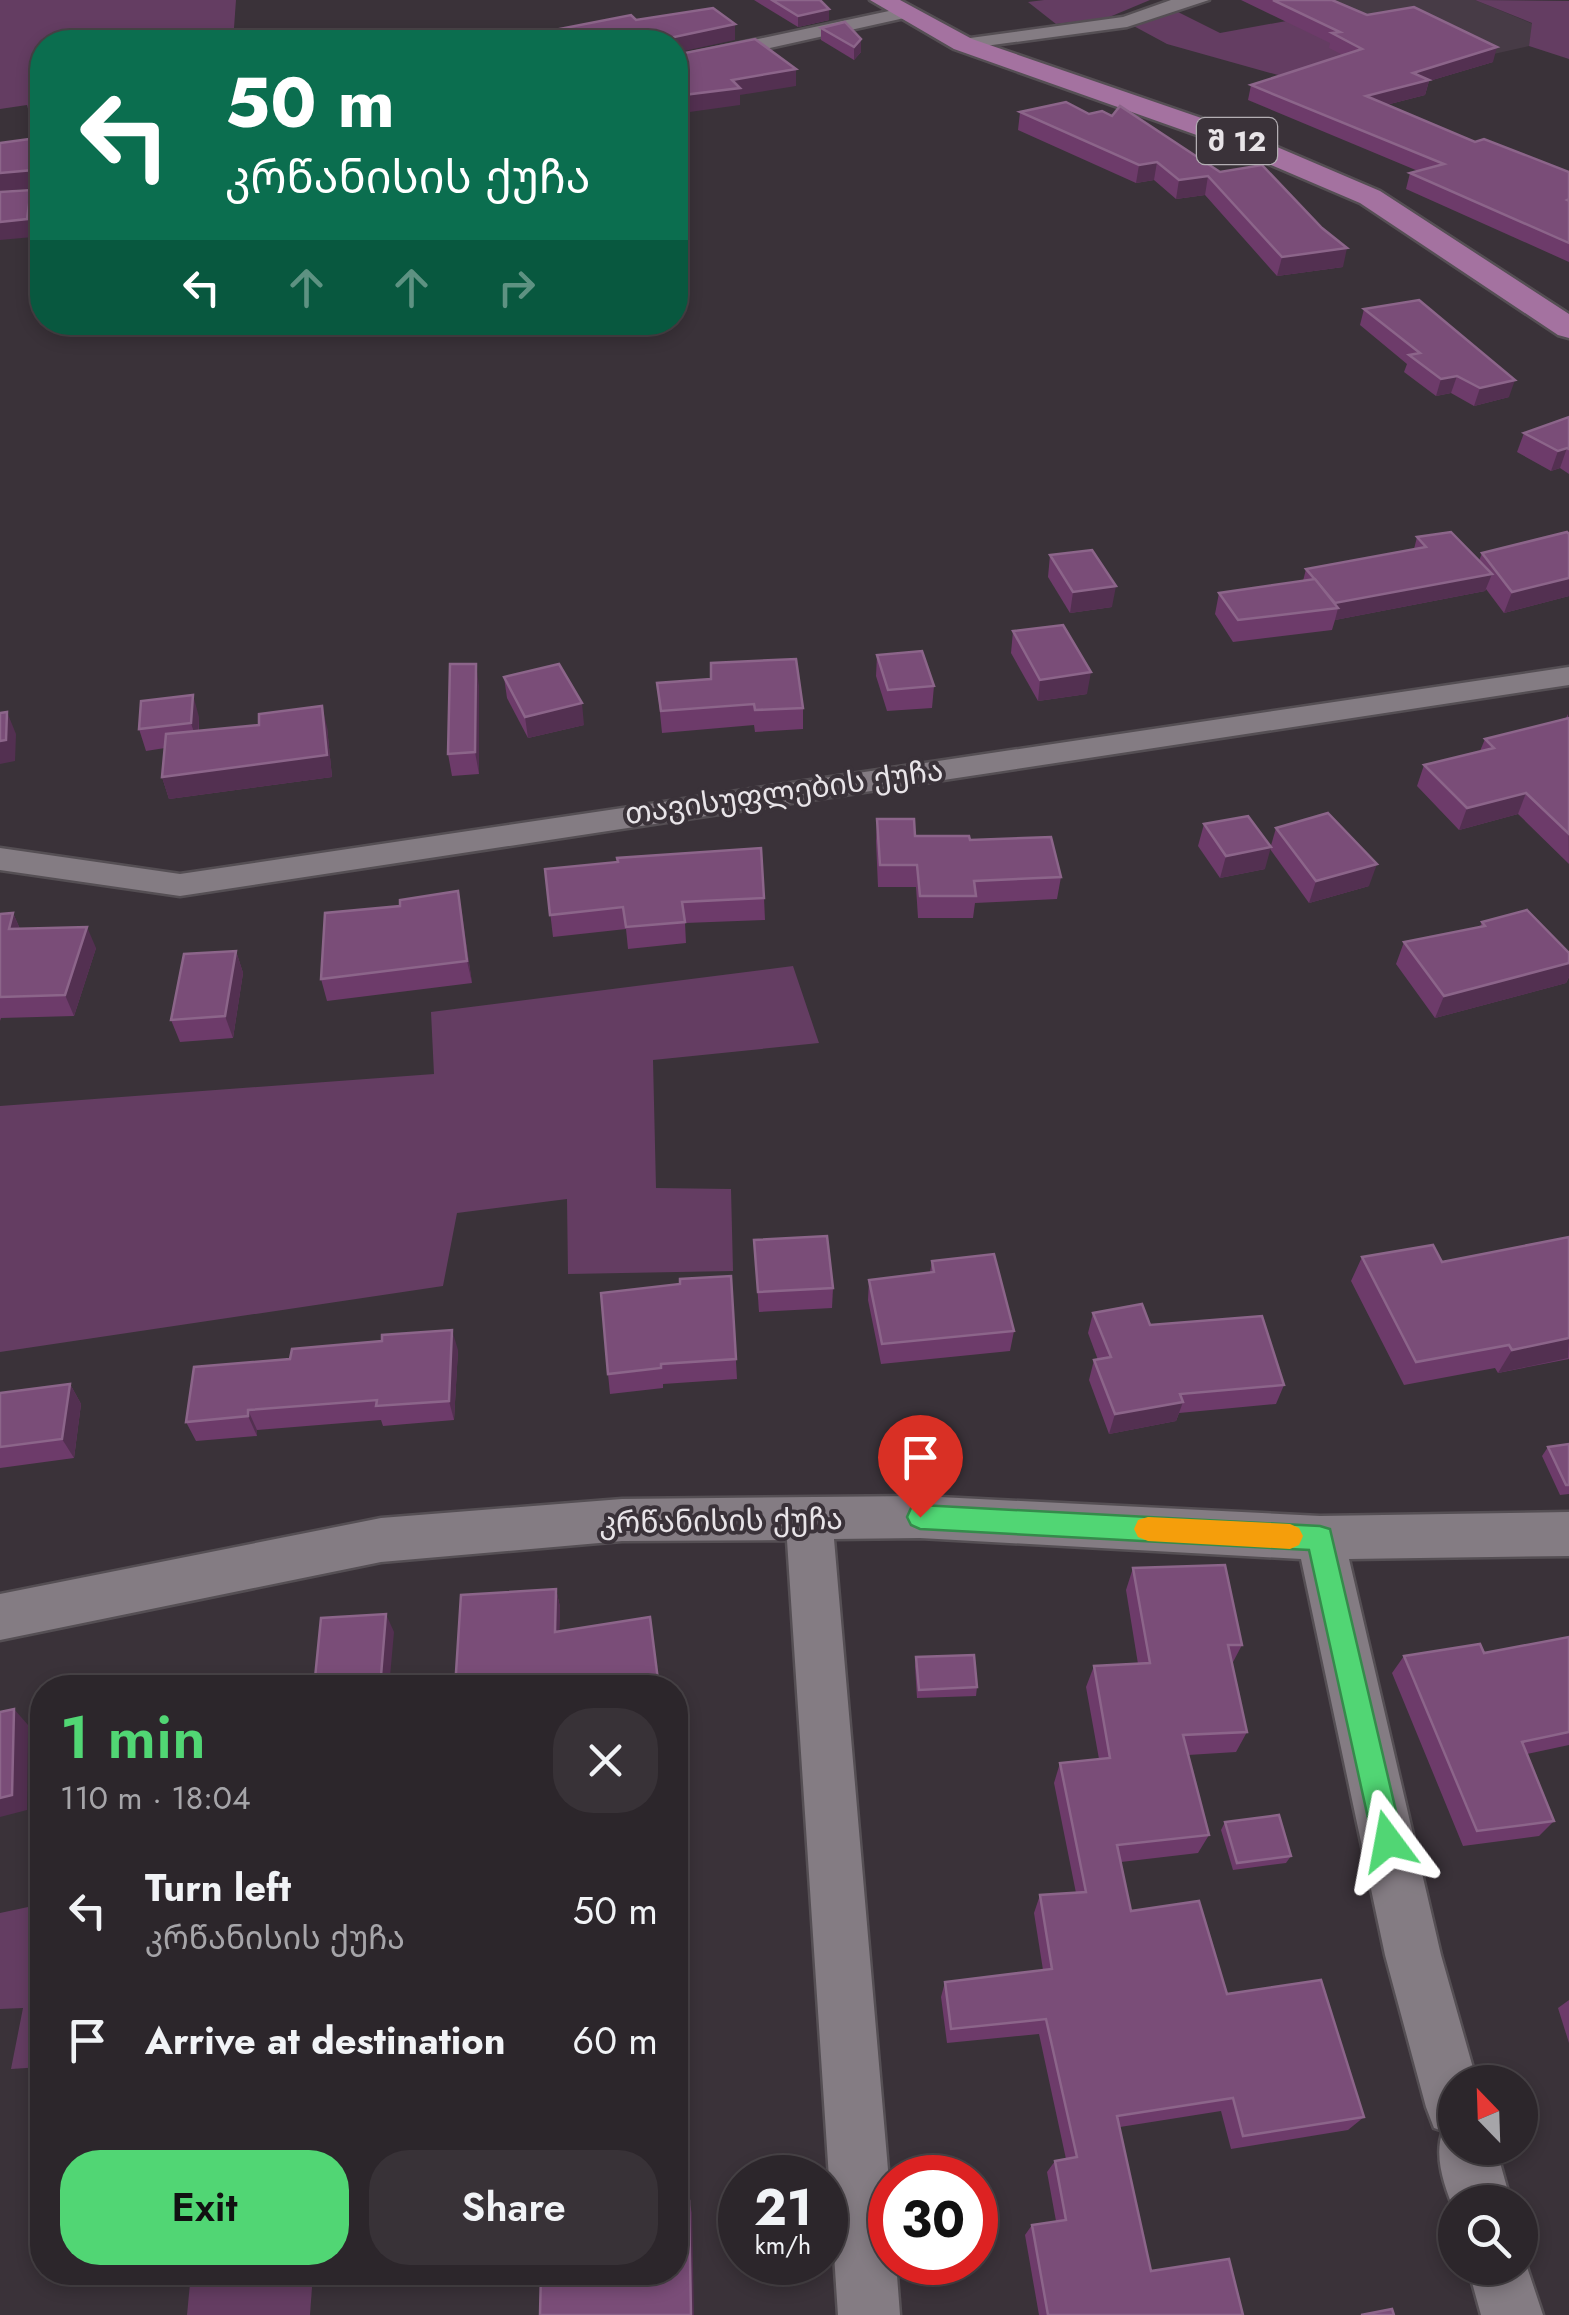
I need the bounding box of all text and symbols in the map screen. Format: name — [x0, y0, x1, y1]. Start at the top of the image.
text: 50 m — [225, 52, 395, 153]
icon: left — [60, 70, 190, 200]
road number: შ 12 — [1197, 118, 1277, 164]
text: კრწანისის ქუჩა — [225, 145, 590, 210]
icon: left — [174, 260, 229, 315]
icon: ahead — [279, 260, 334, 315]
icon: ahead — [384, 260, 439, 315]
icon: right — [489, 260, 544, 315]
street label: თავისუფლების ქუჩა — [622, 748, 946, 835]
pin — [878, 1415, 963, 1518]
icon: arrive — [893, 1430, 948, 1485]
street label: კრწანისის ქუჩა — [599, 1497, 843, 1544]
text: 1 min — [60, 1694, 206, 1781]
button: close — [553, 1708, 658, 1813]
text: 110 m · 18:04 — [60, 1775, 251, 1821]
position arrow — [1336, 1789, 1440, 1893]
text: Turn left — [145, 1860, 291, 1915]
icon: left — [60, 1883, 115, 1938]
text: 50 m — [573, 1883, 658, 1938]
text: კრწანისის ქუჩა — [145, 1915, 405, 1961]
icon: arrive — [60, 2013, 115, 2068]
text: Arrive at destination — [145, 2013, 506, 2068]
text: 60 m — [572, 2013, 658, 2068]
north arrow — [1438, 2065, 1538, 2165]
map controls — [1438, 2065, 1538, 2285]
button: Exit — [60, 2150, 349, 2265]
button: Share — [369, 2150, 658, 2265]
speed limit sign: 30 — [868, 2155, 998, 2285]
text: 21 — [754, 2171, 812, 2244]
button: search — [1438, 2185, 1538, 2285]
text: km/h — [755, 2227, 811, 2263]

